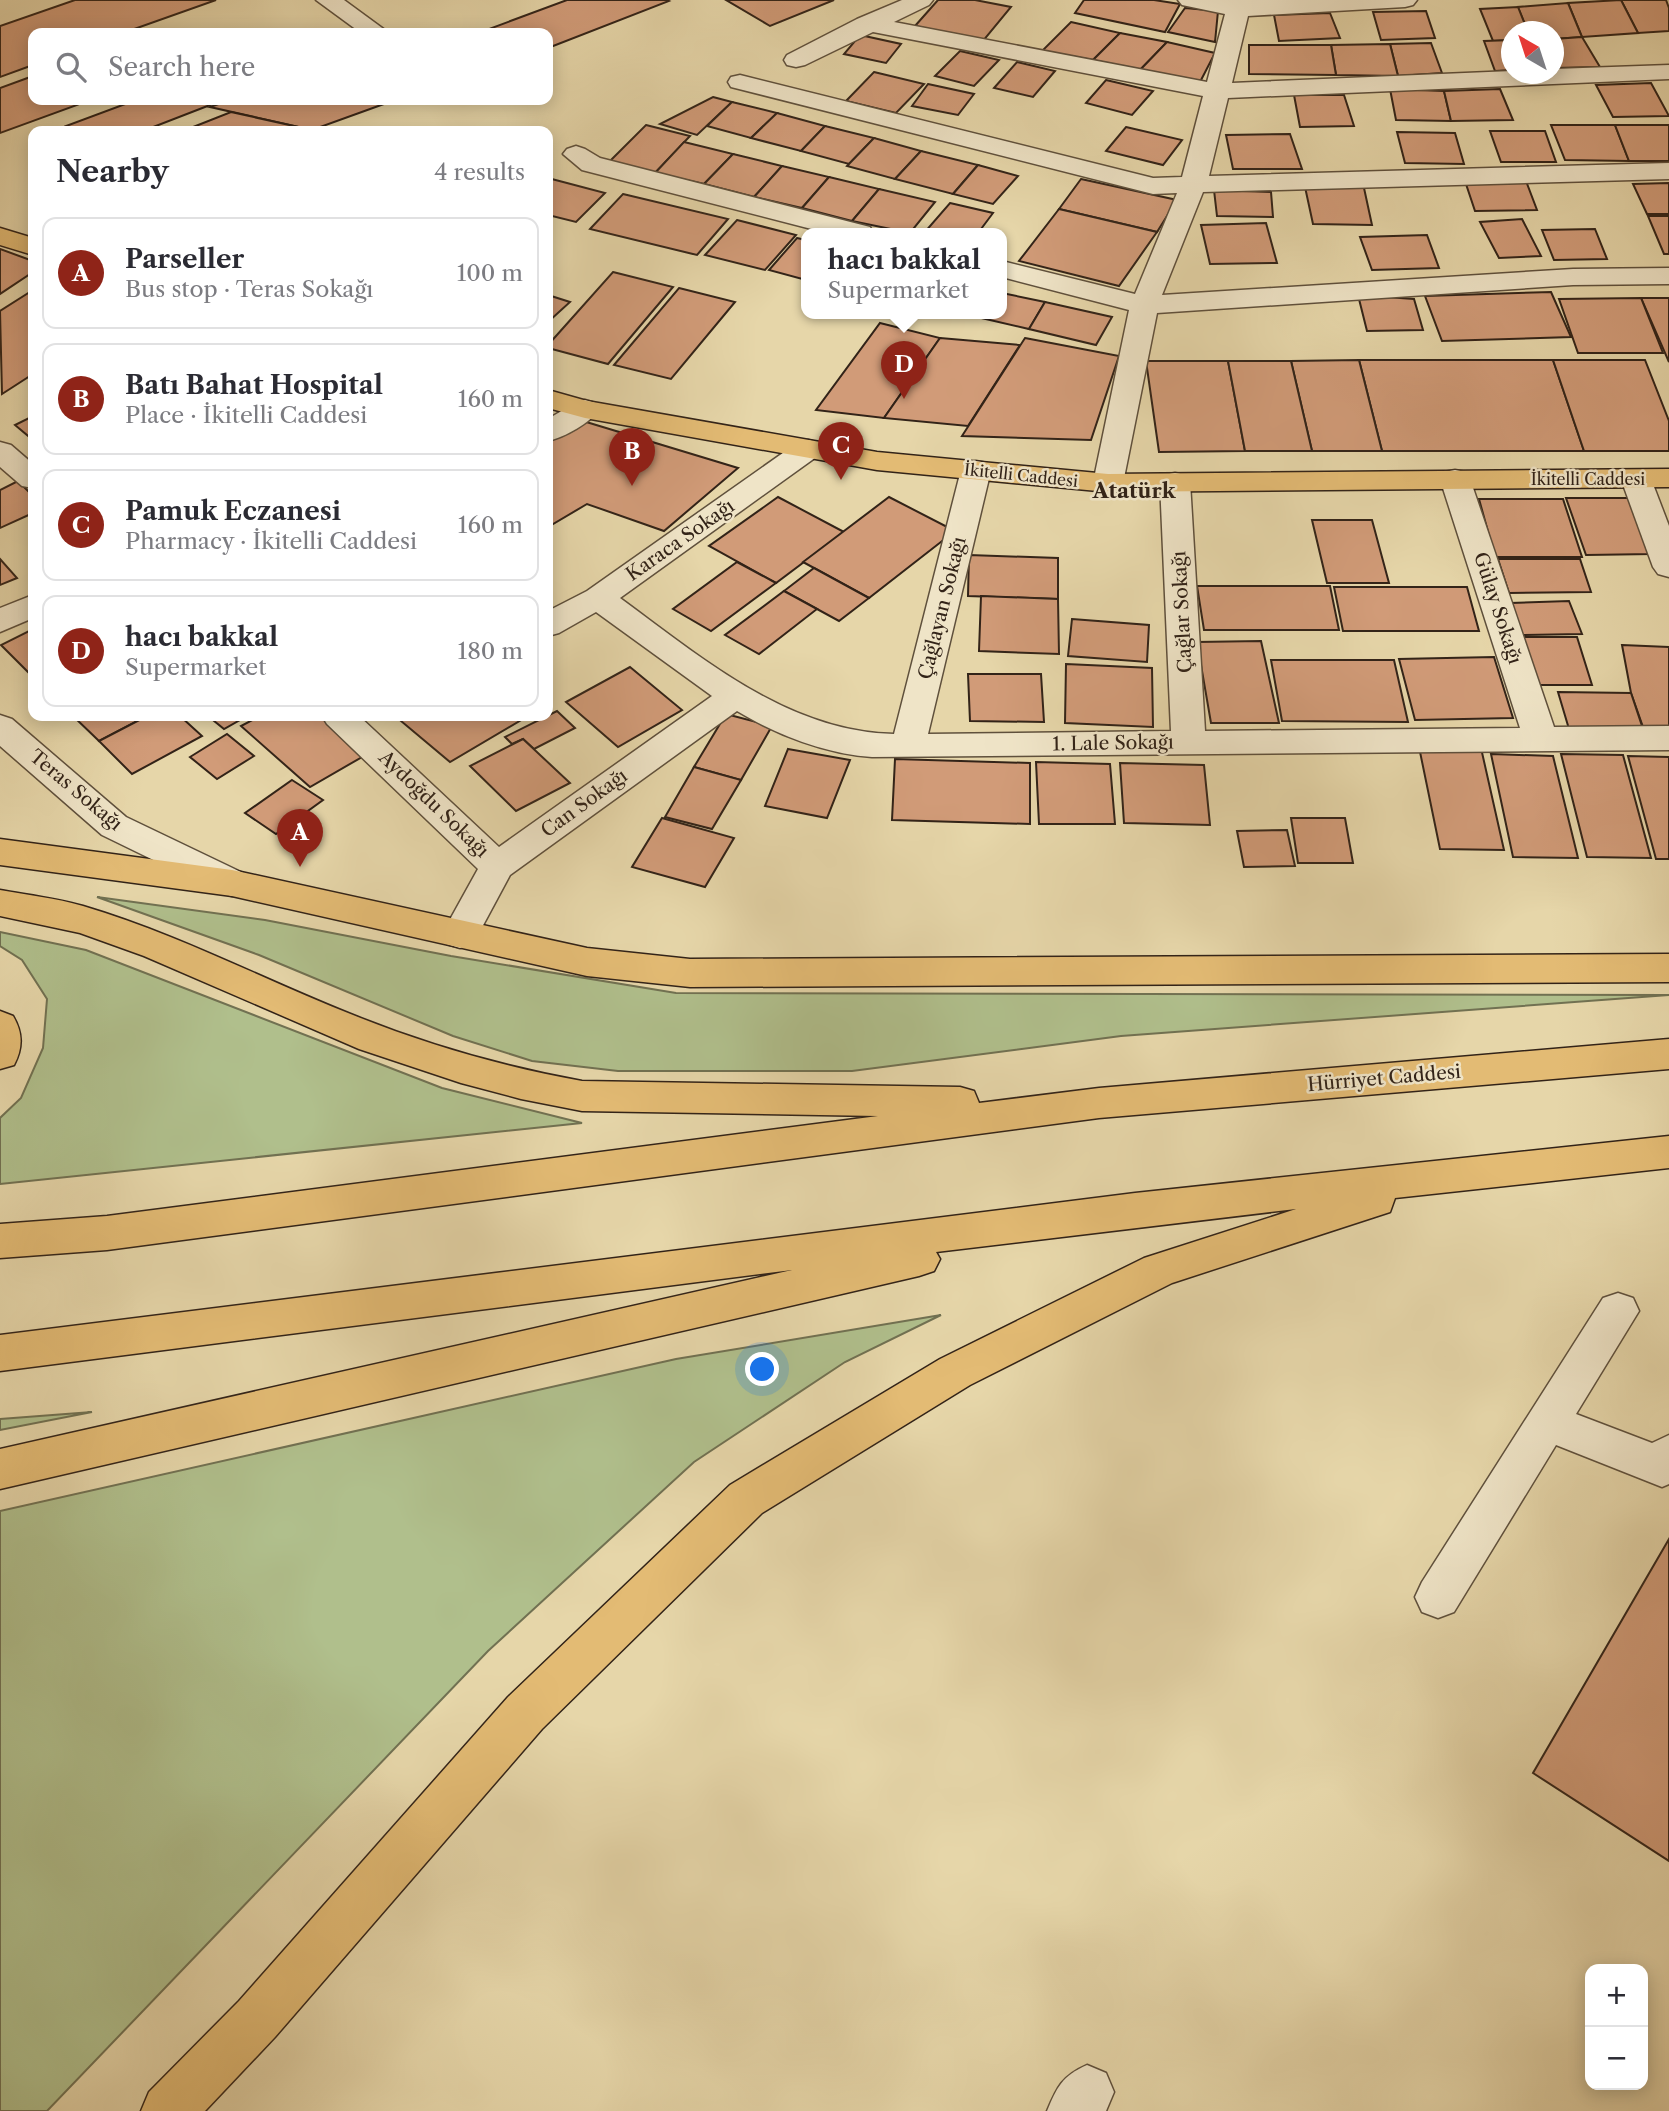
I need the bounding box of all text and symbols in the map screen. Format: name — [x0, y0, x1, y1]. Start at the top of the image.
north arrow — [1501, 21, 1564, 84]
search box — [28, 28, 553, 105]
icon: search — [52, 48, 90, 86]
text: Search here — [108, 51, 255, 83]
text: Nearby — [56, 153, 169, 190]
text: 4 results — [434, 158, 525, 186]
popup — [801, 228, 1007, 319]
text: Parseller — [125, 243, 244, 275]
text: hacı bakkal — [827, 244, 981, 276]
text: A — [72, 259, 90, 287]
text: 100 m — [457, 259, 523, 287]
text: Bus stop · Teras Sokağı — [125, 275, 373, 303]
text: Supermarket — [827, 276, 969, 304]
pin: D — [881, 341, 927, 399]
text: Batı Bahat Hospital — [125, 369, 383, 401]
text: B — [72, 385, 90, 413]
text: 160 m — [458, 385, 523, 413]
text: Place · İkitelli Caddesi — [125, 401, 367, 429]
pin: C — [818, 422, 864, 480]
pin: B — [609, 428, 655, 486]
street label: İkitelli Caddesi — [963, 459, 1079, 491]
street label: İkitelli Caddesi — [1531, 469, 1645, 489]
district label: Atatürk — [1091, 478, 1177, 503]
street label: Karaca Sokağı — [621, 494, 739, 586]
text: Pamuk Eczanesi — [125, 495, 341, 527]
text: C — [72, 511, 90, 539]
text: 160 m — [458, 511, 523, 539]
text: Pharmacy · İkitelli Caddesi — [125, 527, 417, 555]
street label: Çağlayan Sokağı — [913, 534, 971, 682]
street label: Gülay Sokağı — [1469, 549, 1527, 667]
street label: Çağlar Sokağı — [1167, 550, 1197, 674]
text: hacı bakkal — [125, 621, 278, 653]
text: D — [71, 637, 91, 665]
text: 180 m — [458, 637, 523, 665]
text: Supermarket — [125, 653, 266, 681]
street label: 1. Lale Sokağı — [1052, 730, 1174, 756]
street label: Teras Sokağı — [25, 745, 127, 835]
street label: Aydoğdu Sokağı — [374, 745, 494, 862]
street label: Can Sokağı — [536, 764, 632, 842]
pin: A — [277, 809, 323, 867]
street label: Hürriyet Caddesi — [1306, 1060, 1462, 1096]
your location — [745, 1352, 779, 1386]
map controls — [1585, 1964, 1648, 2090]
button: + — [1585, 1964, 1648, 2027]
button: − — [1585, 2027, 1648, 2090]

